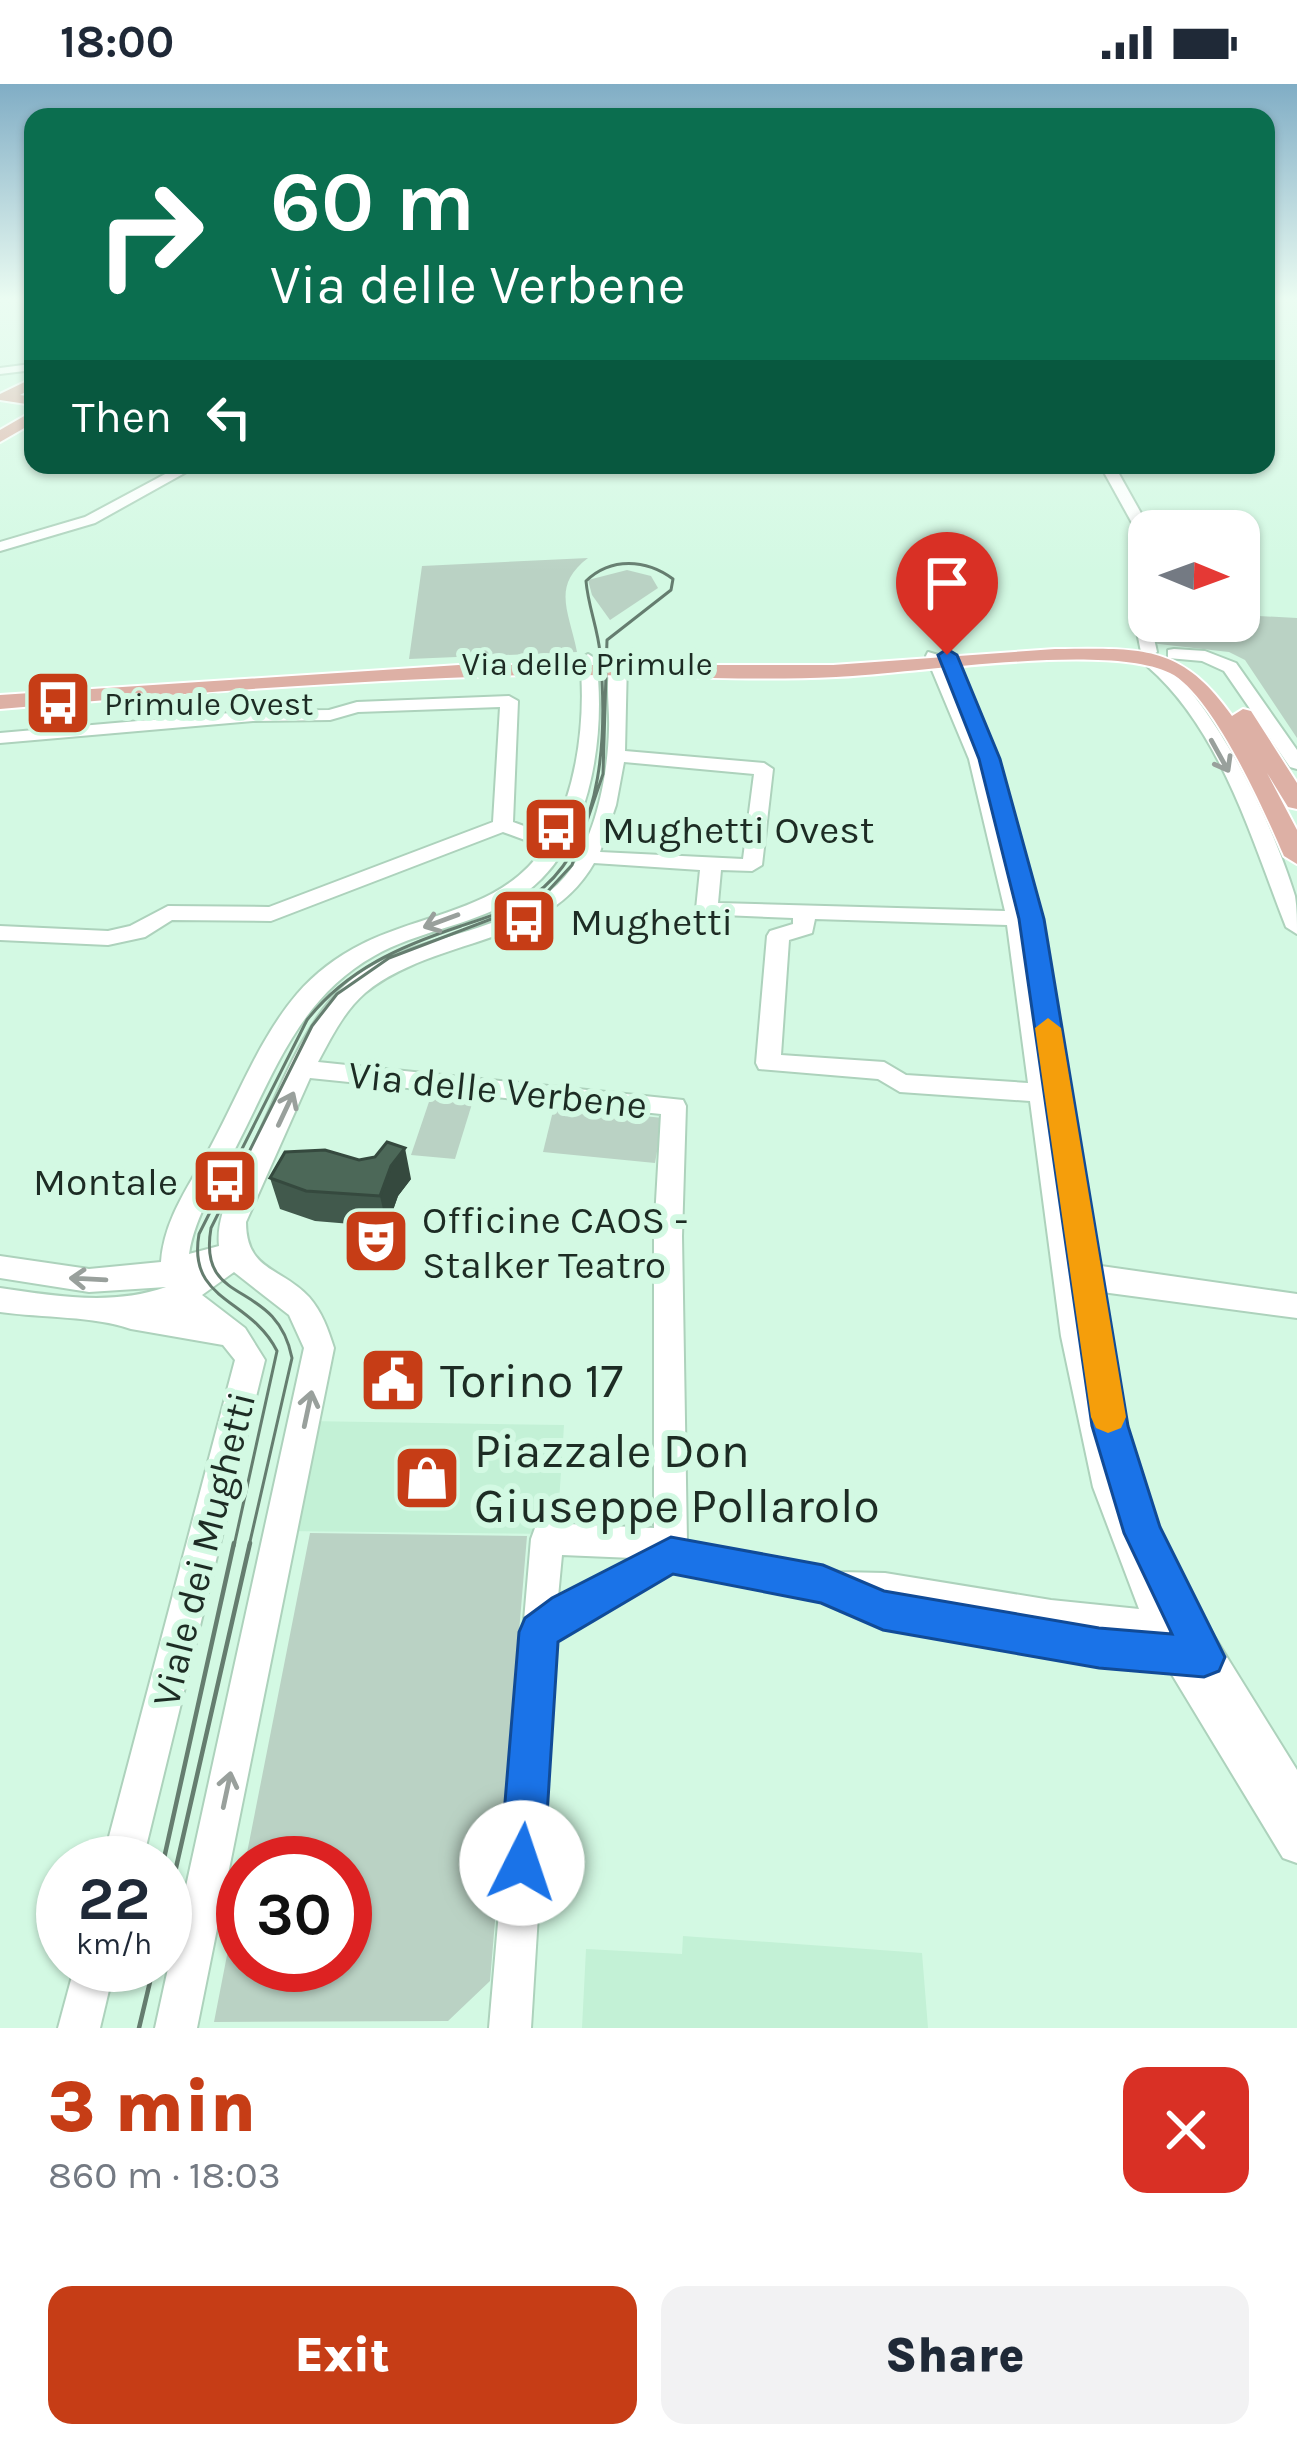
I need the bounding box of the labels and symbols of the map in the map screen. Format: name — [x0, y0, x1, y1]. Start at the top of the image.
north arrow — [1128, 510, 1260, 642]
pin — [896, 532, 998, 655]
street label: Via delle Primule — [461, 645, 713, 683]
bus stop icon: Primule Ovest — [23, 668, 93, 738]
place label: Primule Ovest — [104, 685, 313, 723]
one-way arrow — [1209, 737, 1232, 772]
bus stop icon: Mughetti Ovest — [521, 794, 591, 864]
place label: Mughetti Ovest — [602, 807, 874, 853]
bus stop icon: Mughetti — [489, 886, 559, 956]
place label: Mughetti — [570, 899, 733, 945]
one-way arrow — [423, 912, 460, 933]
street label: Via delle Verbene — [346, 1051, 650, 1129]
one-way arrow — [276, 1092, 298, 1128]
bus stop icon: Montale — [190, 1146, 260, 1216]
place label: Montale — [33, 1159, 178, 1205]
place label: Officine CAOS - Stalker Teatro — [422, 1197, 688, 1288]
theatre icon: Officine CAOS - Stalker Teatro — [341, 1206, 411, 1276]
one-way arrow — [69, 1268, 108, 1291]
public building icon: Torino 17 — [358, 1345, 428, 1415]
place label: Torino 17 — [440, 1353, 623, 1409]
street label: Viale dei Mughetti — [143, 1387, 265, 1711]
one-way arrow — [298, 1390, 321, 1428]
place label: Piazzale Don Giuseppe Pollarolo — [474, 1423, 880, 1534]
shop icon: Piazzale Don Giuseppe Pollarolo — [392, 1443, 462, 1513]
one-way arrow — [217, 1772, 239, 1811]
position arrow — [459, 1800, 585, 1926]
speed limit sign: 30 — [216, 1836, 372, 1992]

